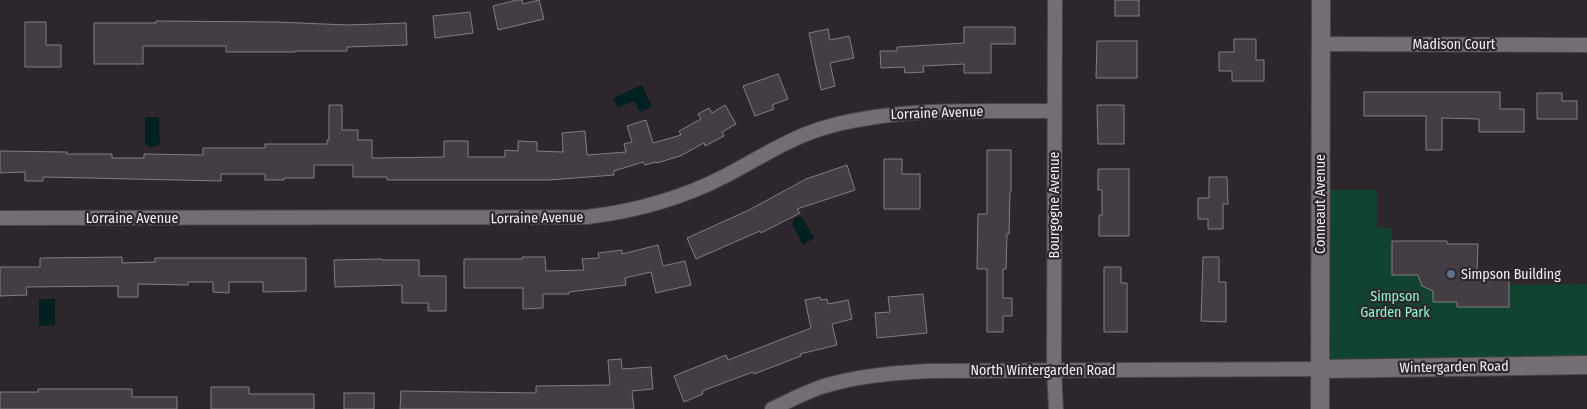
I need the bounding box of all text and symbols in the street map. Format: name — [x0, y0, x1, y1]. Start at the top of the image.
street label: Madison Court — [1413, 36, 1496, 53]
street label: Lorraine Avenue — [890, 103, 984, 123]
street label: Bourgogne Avenue — [1046, 151, 1063, 259]
street label: Conneaut Avenue — [1312, 154, 1329, 254]
street label: Lorraine Avenue — [491, 209, 584, 227]
street label: Lorraine Avenue — [86, 210, 178, 227]
place label: Simpson Building — [1461, 266, 1561, 283]
marker: Simpson Building — [1445, 268, 1457, 280]
park label: Simpson Garden Park — [1360, 288, 1430, 321]
street label: Wintergarden Road — [1399, 358, 1509, 376]
street label: North Wintergarden Road — [970, 362, 1116, 379]

